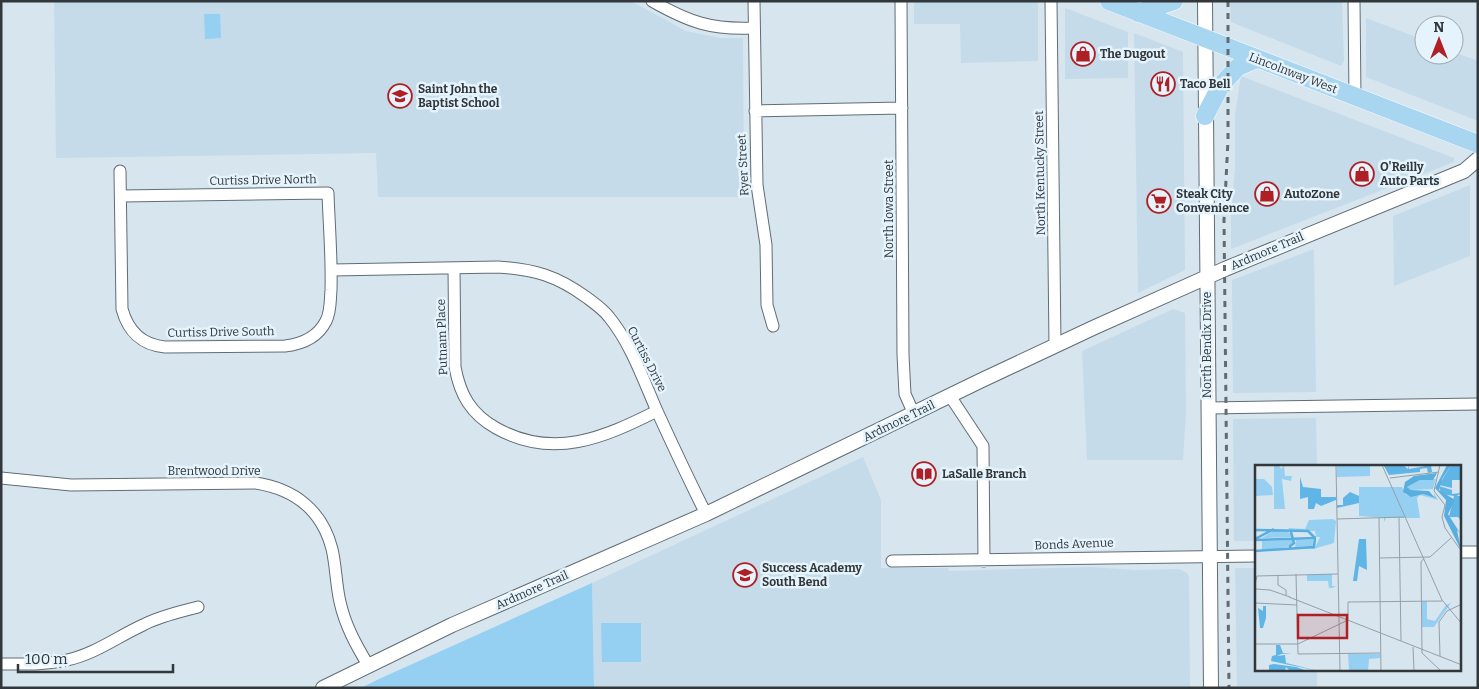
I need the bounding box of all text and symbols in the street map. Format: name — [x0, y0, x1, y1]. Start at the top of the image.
north arrow — [1414, 15, 1464, 65]
text: N — [1434, 19, 1445, 36]
shop icon: The Dugout — [1070, 41, 1096, 67]
place label: The Dugout — [1100, 47, 1166, 61]
street label: Lincolnway West — [1247, 50, 1340, 97]
restaurant icon: Taco Bell — [1150, 71, 1176, 97]
place label: Taco Bell — [1180, 77, 1231, 91]
place label: Saint John the Baptist School — [418, 82, 500, 110]
school or university icon: Saint John the Baptist School — [387, 83, 413, 109]
street label: North Kentucky Street — [1032, 110, 1048, 236]
street label: Ryer Street — [734, 133, 752, 196]
street label: North Iowa Street — [882, 159, 896, 258]
place label: O'Reilly Auto Parts — [1380, 160, 1440, 188]
shop icon: O'Reilly Auto Parts — [1349, 161, 1375, 187]
street label: Curtiss Drive North — [209, 172, 317, 188]
shop icon: AutoZone — [1254, 181, 1280, 207]
place label: Steak City Convenience — [1176, 187, 1249, 215]
place label: AutoZone — [1284, 187, 1340, 201]
supermarket icon: Steak City Convenience — [1146, 188, 1172, 214]
street label: Ardmore Trail — [1228, 229, 1306, 273]
street label: North Bendix Drive — [1200, 292, 1214, 398]
street label: Putnam Place — [434, 299, 450, 375]
street label: Curtiss Drive South — [167, 324, 275, 340]
street label: Curtiss Drive — [625, 324, 669, 394]
street label: Ardmore Trail — [861, 397, 938, 444]
library icon: LaSalle Branch — [911, 461, 937, 487]
street label: Brentwood Drive — [167, 464, 261, 478]
inset map — [1255, 465, 1462, 672]
place label: LaSalle Branch — [942, 467, 1027, 481]
street label: Bonds Avenue — [1034, 536, 1114, 552]
place label: Success Academy South Bend — [762, 561, 862, 589]
school or university icon: Success Academy South Bend — [732, 562, 758, 588]
street label: Ardmore Trail — [494, 568, 571, 612]
scale bar — [18, 642, 172, 674]
text: 100 m — [25, 650, 68, 668]

